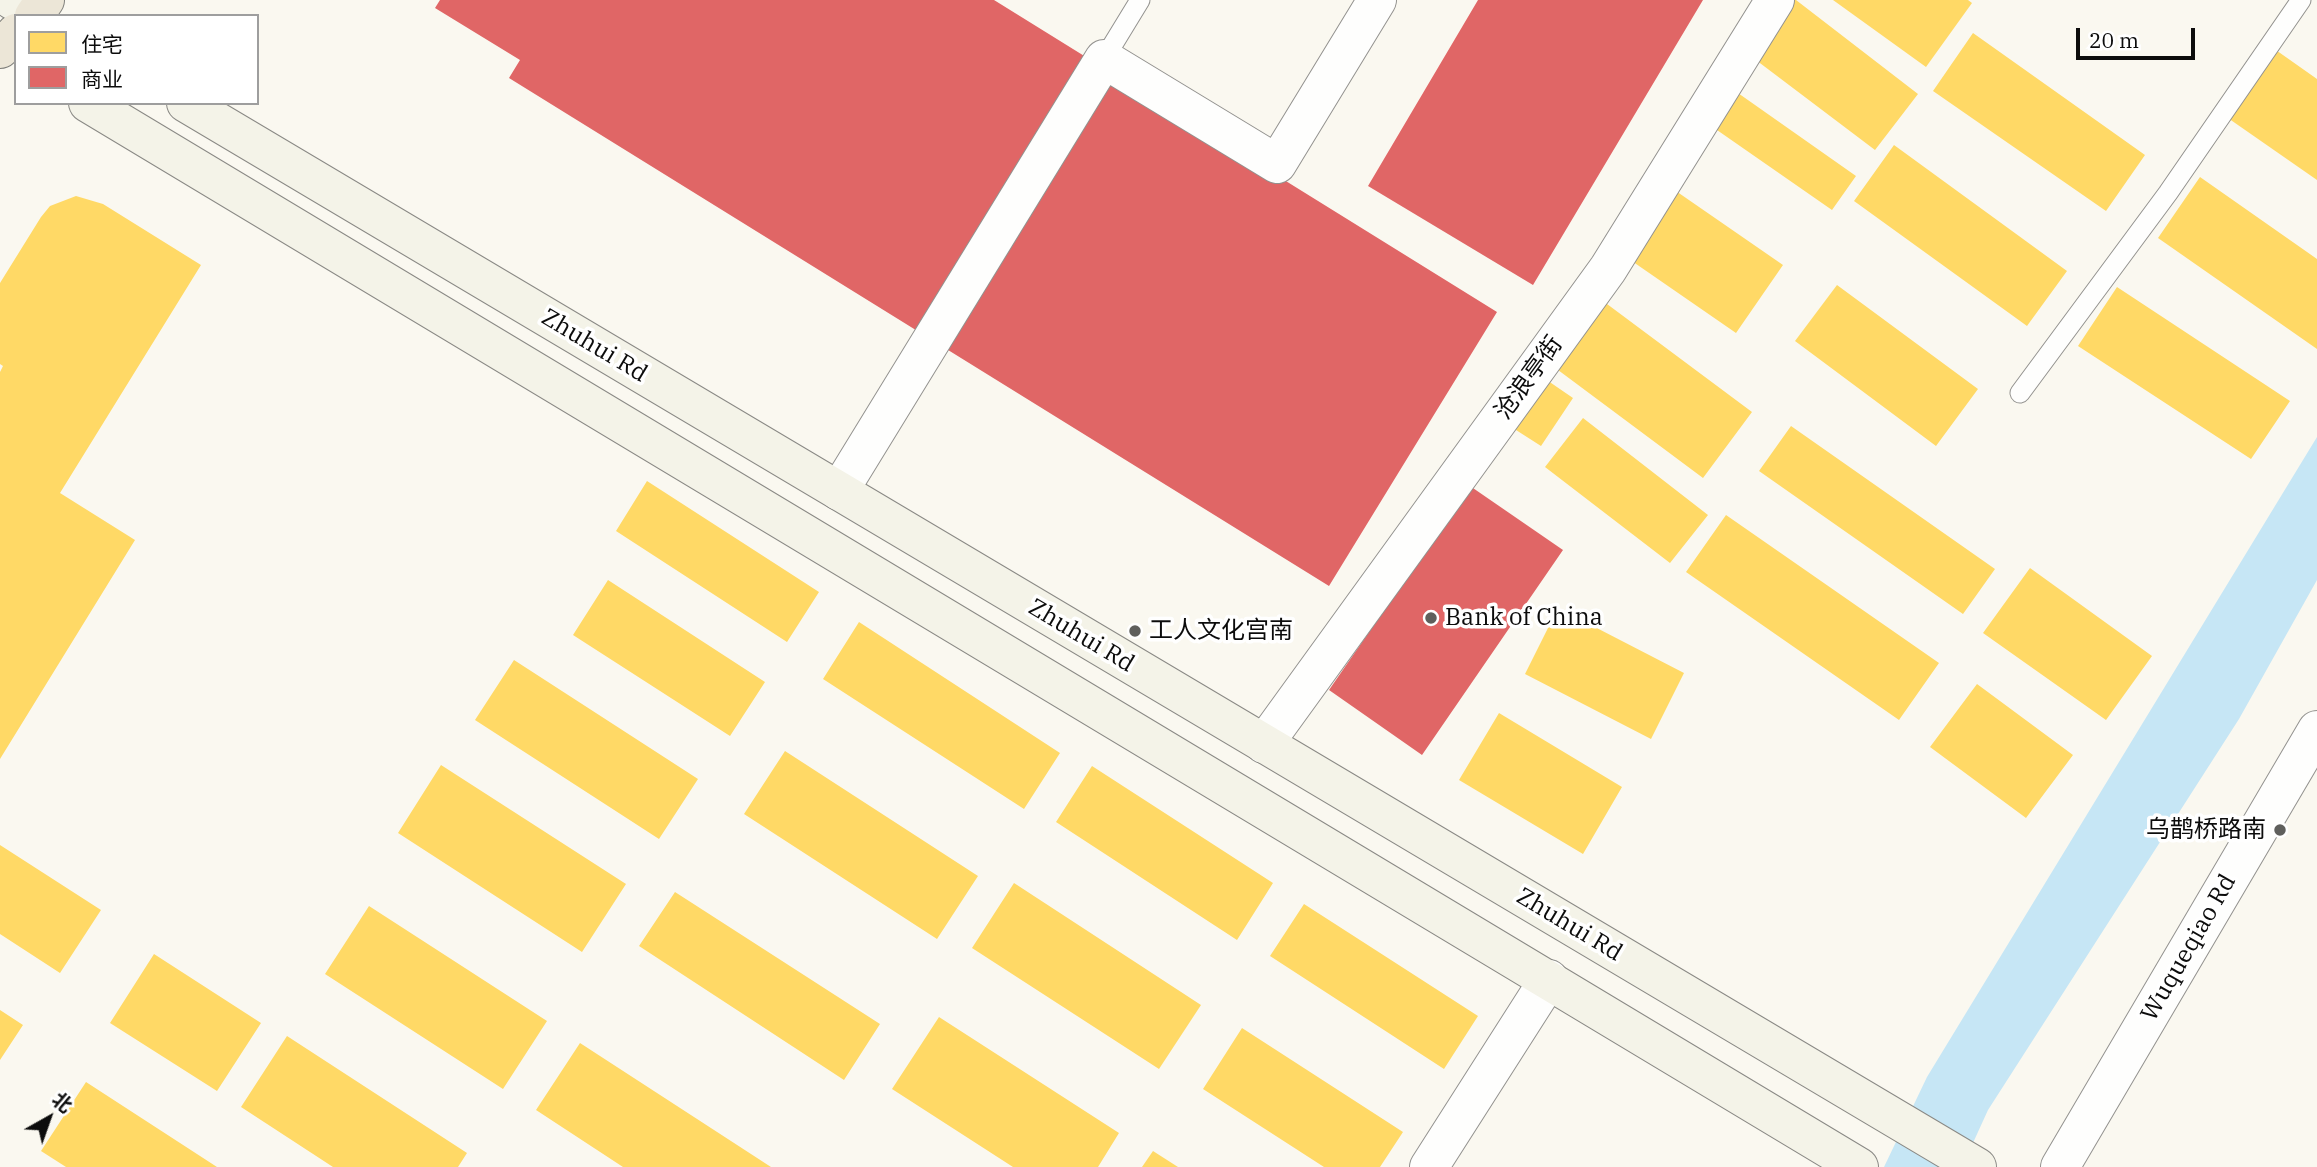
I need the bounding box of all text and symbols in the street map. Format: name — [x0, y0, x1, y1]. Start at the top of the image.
legend — [14, 14, 259, 105]
scale bar — [2079, 14, 2198, 58]
text: 20 m — [2089, 26, 2139, 54]
text: 住宅 — [81, 30, 123, 58]
text: 商业 — [81, 65, 123, 93]
street label: Zhuhui Rd — [536, 303, 652, 389]
street label: 沧浪亭街 — [1489, 331, 1569, 425]
street label: Zhuhui Rd — [1023, 593, 1139, 679]
place label: Bank of China — [1445, 604, 1603, 632]
marker: Bank of China — [1423, 610, 1439, 626]
place label: 工人文化宫南 — [1149, 617, 1293, 645]
marker: 工人文化宫南 — [1127, 623, 1143, 639]
place label: 乌鹊桥路南 — [2146, 816, 2266, 844]
marker: 乌鹊桥路南 — [2272, 822, 2288, 838]
street label: Wuqueqiao Rd — [2135, 870, 2243, 1026]
street label: Zhuhui Rd — [1511, 882, 1627, 968]
north arrow — [14, 1083, 84, 1153]
text: 北 — [47, 1087, 77, 1117]

